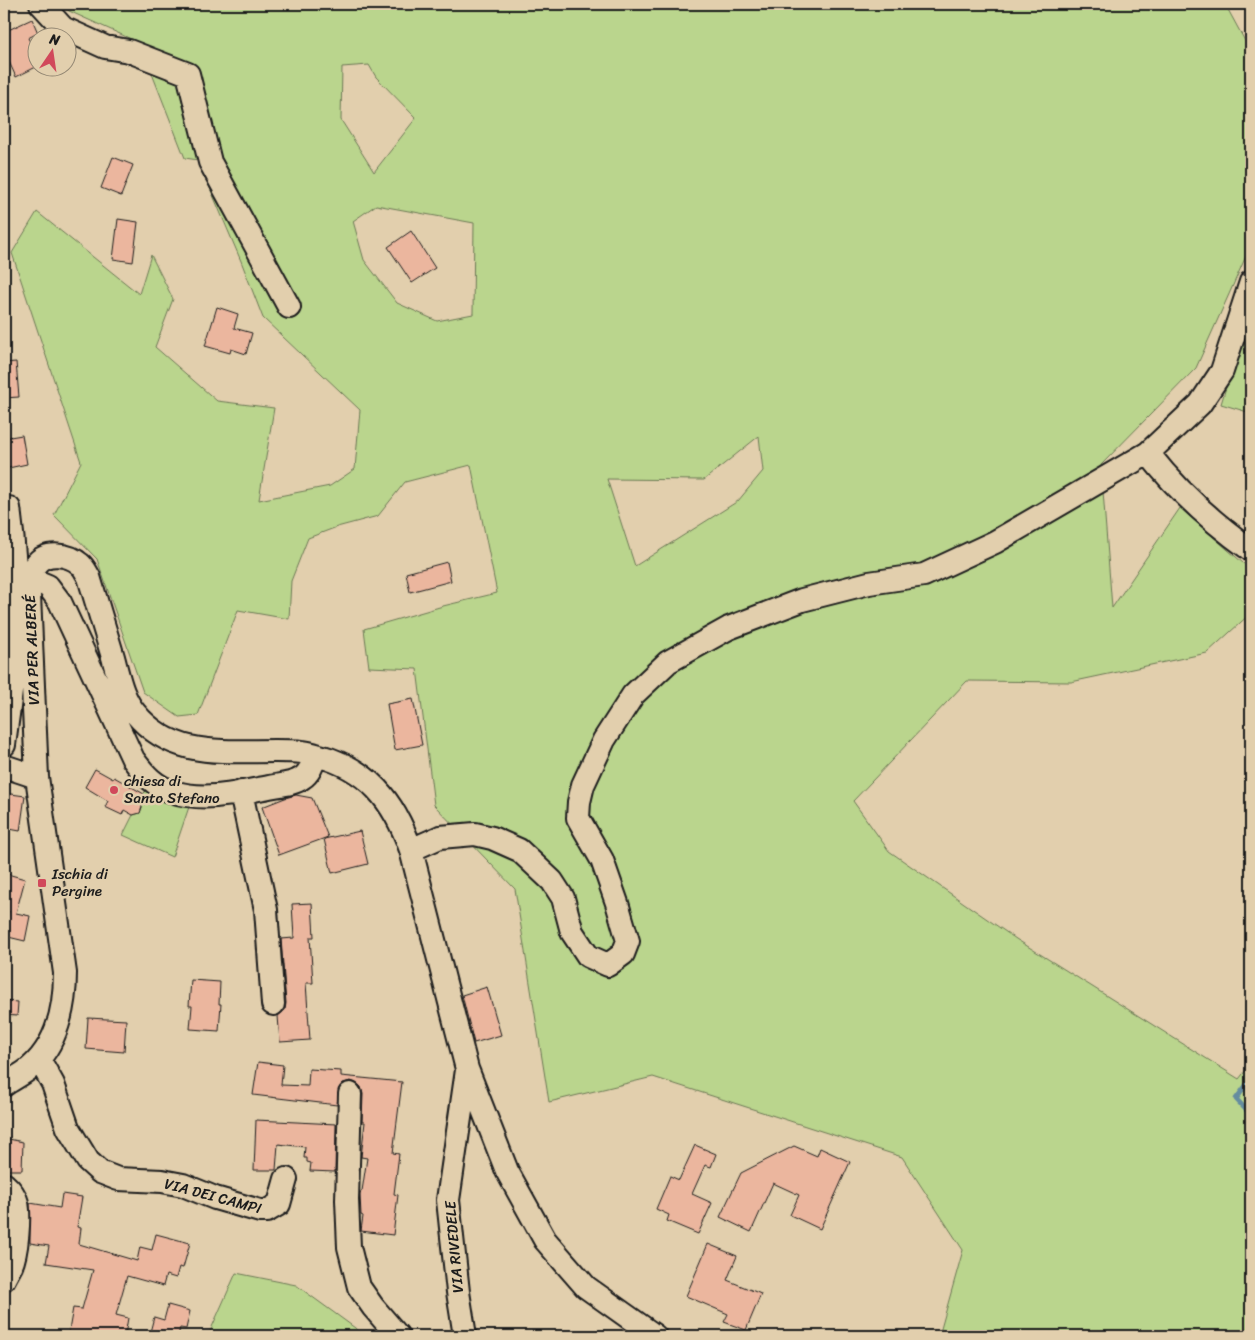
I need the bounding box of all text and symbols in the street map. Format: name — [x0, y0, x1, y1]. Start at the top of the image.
text: N — [46, 26, 63, 53]
north arrow — [28, 28, 78, 78]
street label: VIA PER ALBERÉ — [17, 593, 47, 706]
place label: chiesa di Santo Stefano — [124, 768, 220, 811]
marker: chiesa di Santo Stefano — [108, 784, 120, 796]
place label: Ischia di Pergine — [51, 861, 109, 904]
marker: Ischia di Pergine — [36, 877, 48, 889]
street label: VIA DEI CAMPI — [161, 1170, 265, 1222]
street label: VIA RIVEDELE — [437, 1198, 471, 1294]

